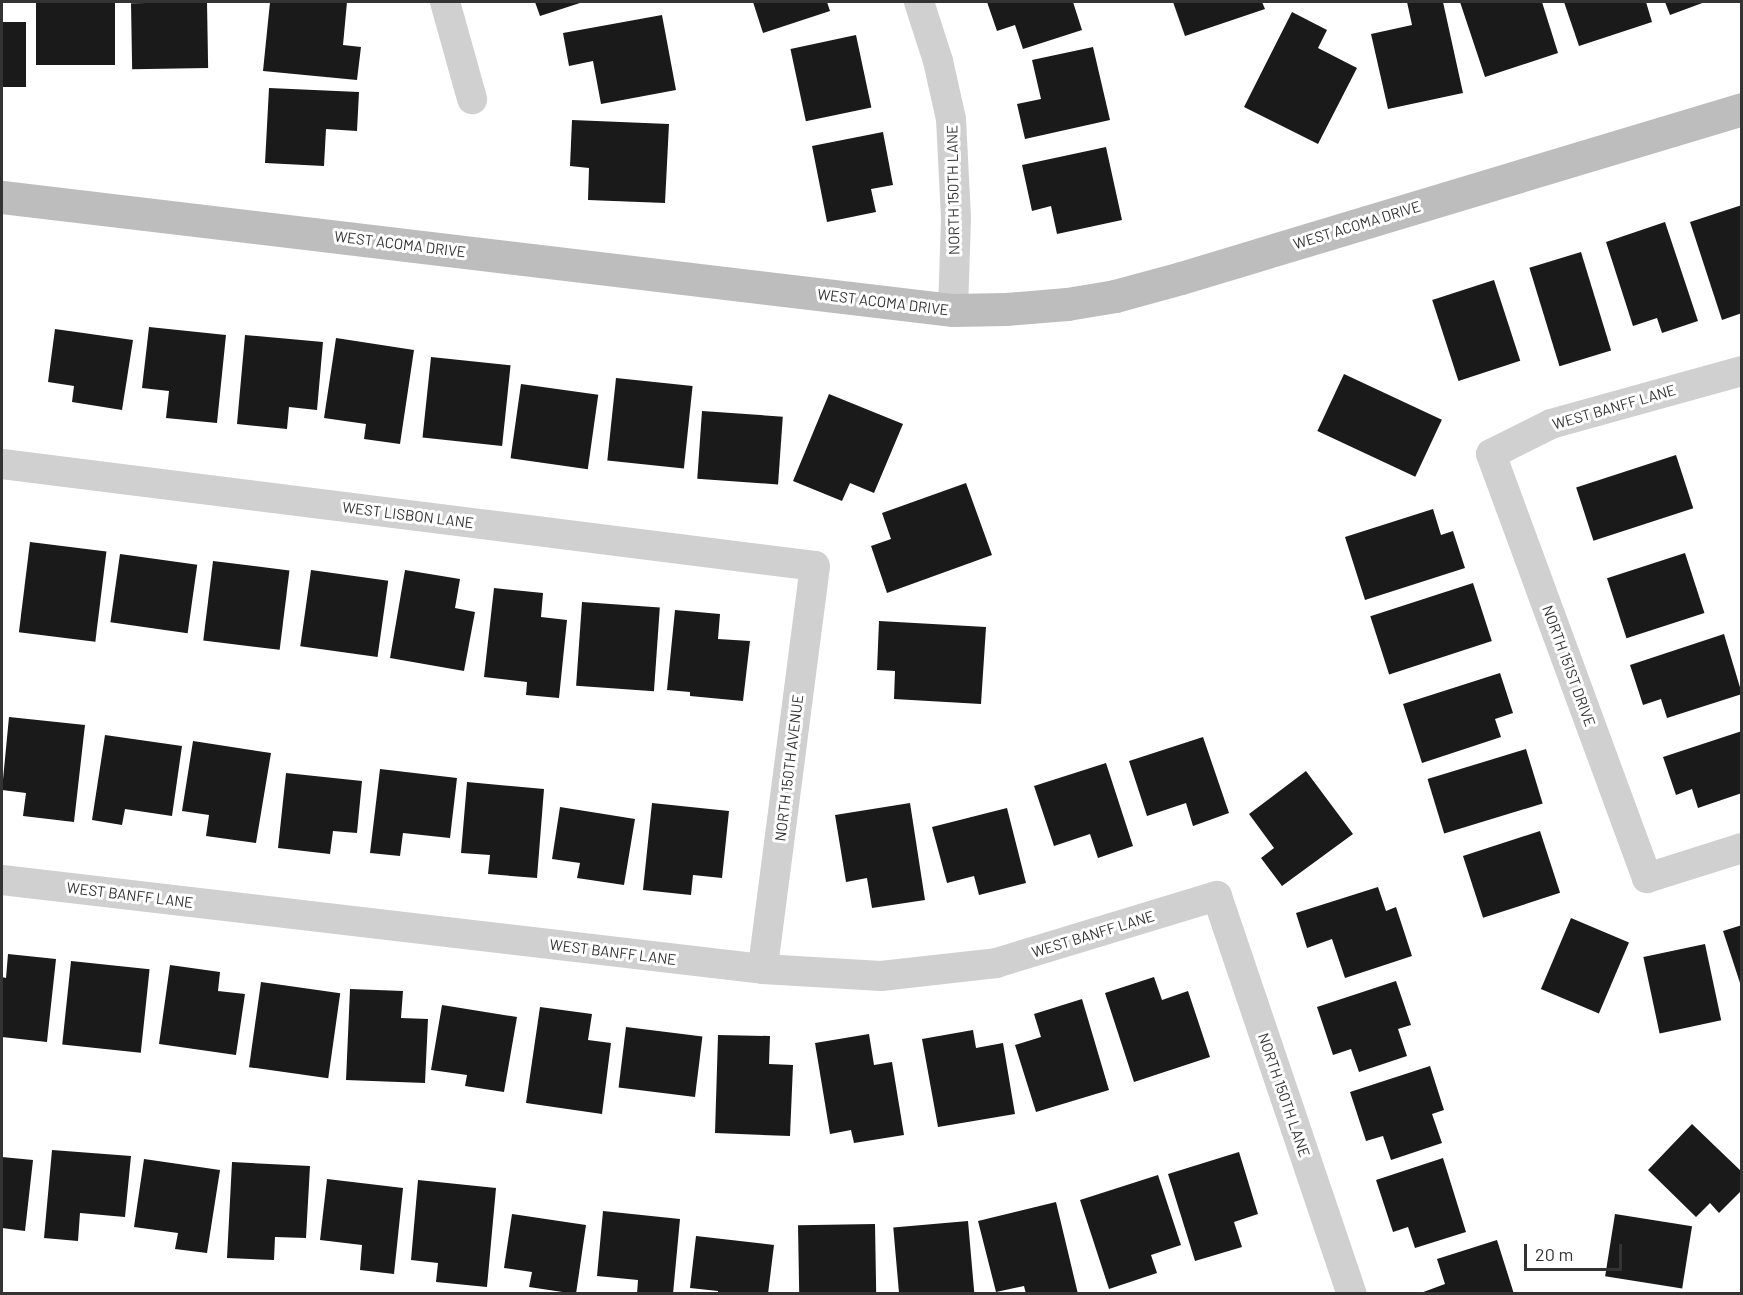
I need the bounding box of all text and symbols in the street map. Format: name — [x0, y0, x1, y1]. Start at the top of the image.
street label: NORTH 150TH LANE — [943, 125, 963, 255]
street label: WEST ACOMA DRIVE — [1291, 197, 1423, 253]
street label: WEST ACOMA DRIVE — [333, 227, 467, 261]
street label: WEST ACOMA DRIVE — [816, 285, 950, 319]
street label: WEST BANFF LANE — [1550, 381, 1678, 433]
street label: WEST LISBON LANE — [341, 498, 475, 532]
street label: NORTH 151ST DRIVE — [1539, 603, 1599, 729]
street label: NORTH 150TH AVENUE — [771, 694, 807, 842]
street label: WEST BANFF LANE — [66, 878, 194, 912]
street label: WEST BANFF LANE — [1029, 907, 1157, 961]
street label: WEST BANFF LANE — [549, 935, 677, 969]
street label: NORTH 150TH LANE — [1254, 1031, 1314, 1159]
scale bar — [1527, 1232, 1624, 1270]
text: 20 m — [1535, 1243, 1573, 1265]

